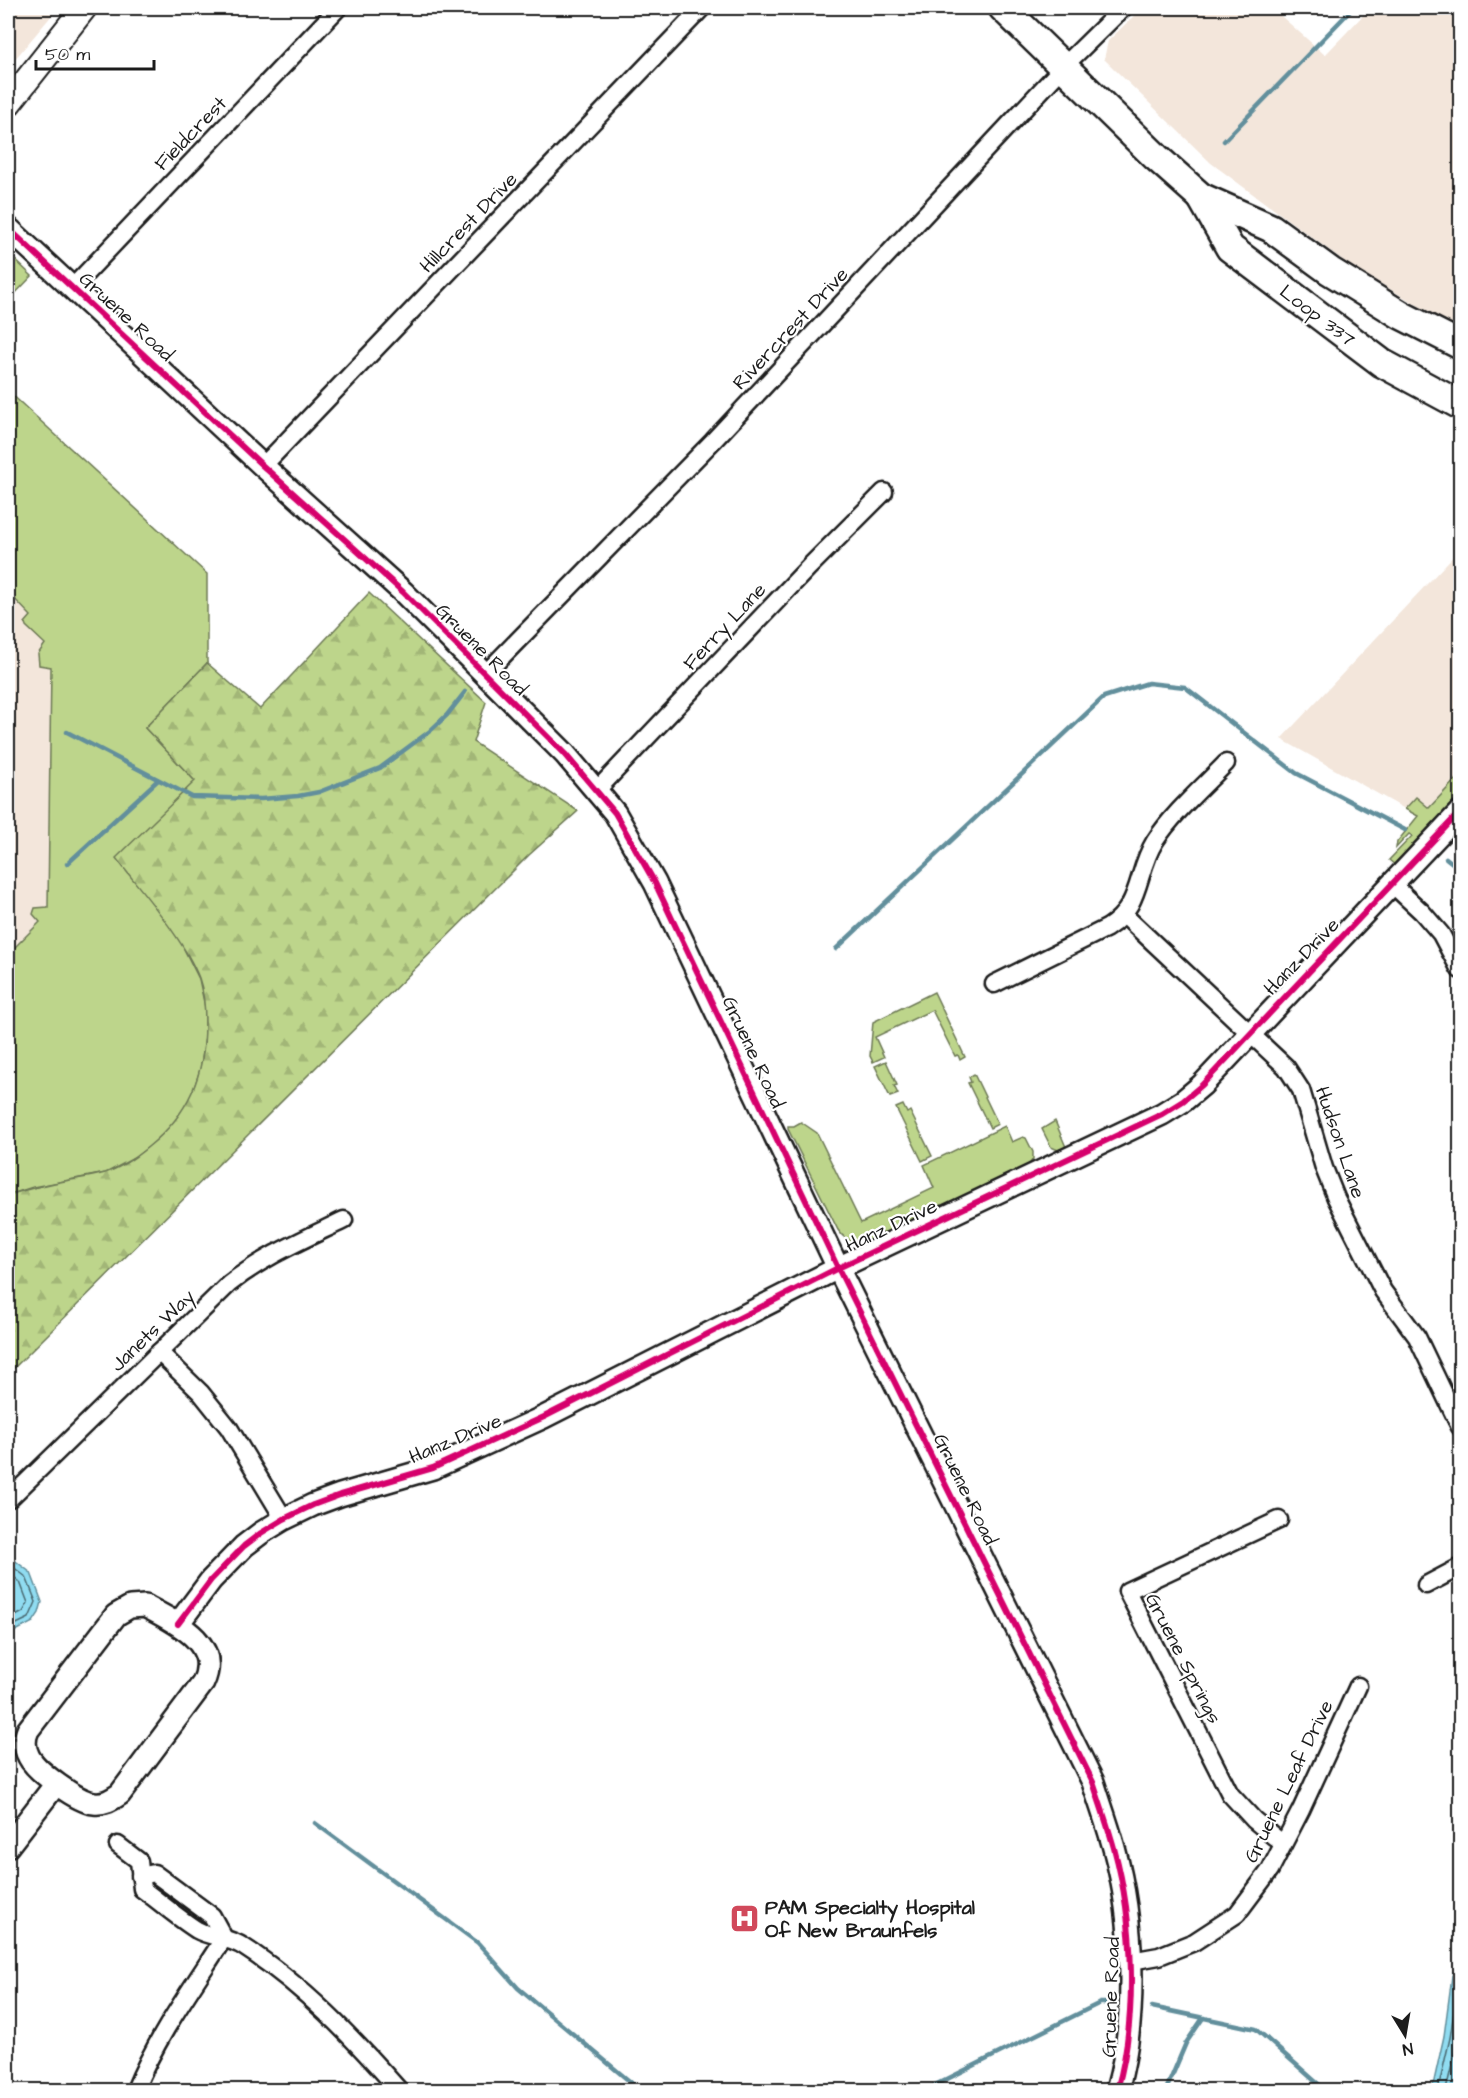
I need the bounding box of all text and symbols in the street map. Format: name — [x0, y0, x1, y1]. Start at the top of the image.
scale bar — [36, 33, 154, 71]
text: 50 m — [45, 42, 90, 67]
street label: Fieldcrest — [148, 90, 233, 177]
street label: Hillcrest Drive — [413, 166, 524, 279]
street label: Rivercrest Drive — [726, 261, 855, 396]
street label: Gruene Road — [73, 265, 180, 368]
street label: Loop 337 — [1274, 278, 1361, 354]
street label: Ferry Lane — [677, 577, 774, 677]
street label: Gruene Road — [429, 597, 534, 702]
street label: Hanz Drive — [1257, 911, 1346, 1002]
street label: Gruene Road — [715, 992, 791, 1113]
street label: Hudson Lane — [1308, 1083, 1372, 1202]
street label: Hanz Drive — [841, 1192, 942, 1259]
street label: Janets Way — [104, 1283, 202, 1379]
street label: Hanz Drive — [405, 1407, 506, 1471]
street label: Gruene Road — [926, 1429, 1004, 1550]
street label: Gruene Springs — [1137, 1588, 1228, 1729]
street label: Gruene Leaf Drive — [1237, 1695, 1340, 1867]
place label: PAM Specialty Hospital Of New Braunfels — [765, 1894, 975, 1945]
hospital icon: PAM Specialty Hospital Of New Braunfels — [728, 1903, 760, 1935]
street label: Gruene Road — [1095, 1936, 1127, 2058]
north arrow — [1375, 2005, 1435, 2065]
text: N — [1401, 2037, 1415, 2060]

